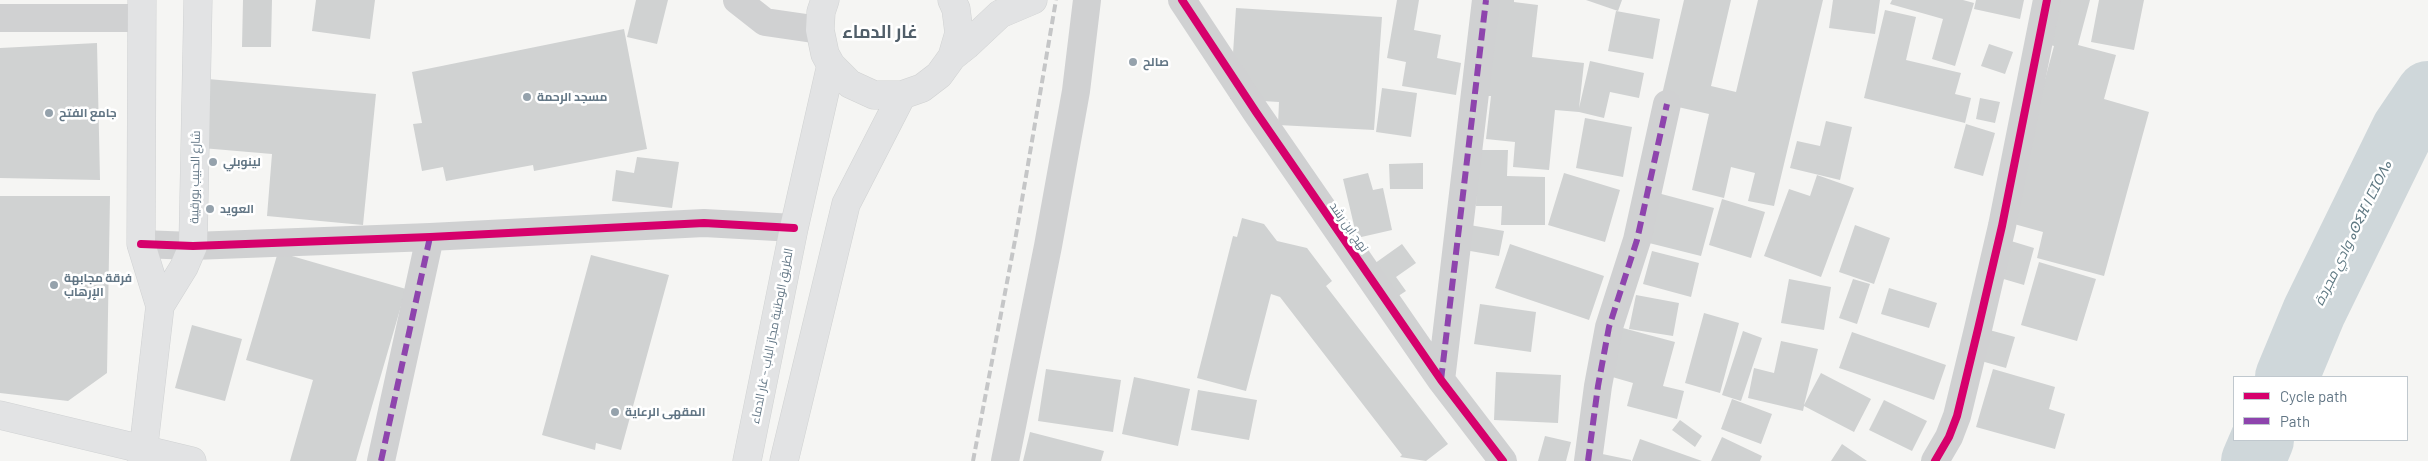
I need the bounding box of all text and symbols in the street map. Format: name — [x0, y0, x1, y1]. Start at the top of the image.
district label: غار الدماء — [842, 21, 918, 43]
place label: صالح — [1143, 55, 1169, 69]
marker: صالح — [1127, 56, 1139, 68]
place label: مسجد الرحمة — [537, 90, 607, 104]
marker: مسجد الرحمة — [521, 91, 533, 103]
place label: جامع الفتح — [59, 106, 117, 120]
marker: جامع الفتح — [43, 107, 55, 119]
street label: شارع الحبيب بورقيبة — [187, 130, 203, 224]
place label: لينوبلي — [223, 155, 261, 169]
marker: لينوبلي — [207, 156, 219, 168]
water label: وادي مجردة ⴰⵙⵉⴼ ⵏ ⵎⵊⵔⴷⴰ — [2311, 158, 2395, 308]
street label: نهج ابن رشد — [1327, 199, 1371, 255]
place label: العويد — [220, 202, 254, 216]
marker: العويد — [204, 203, 216, 215]
street label: الطريق الوطنية مجاز الباب - غار الدماء — [748, 247, 796, 425]
place label: فرقة مجابهة الإرهاب — [64, 271, 132, 299]
marker: فرقة مجابهة الإرهاب — [48, 279, 60, 291]
legend — [2233, 376, 2408, 441]
text: Cycle path — [2280, 387, 2347, 405]
place label: المقهى الرعاية — [625, 405, 705, 419]
marker: المقهى الرعاية — [609, 406, 621, 418]
text: Path — [2280, 412, 2310, 430]

